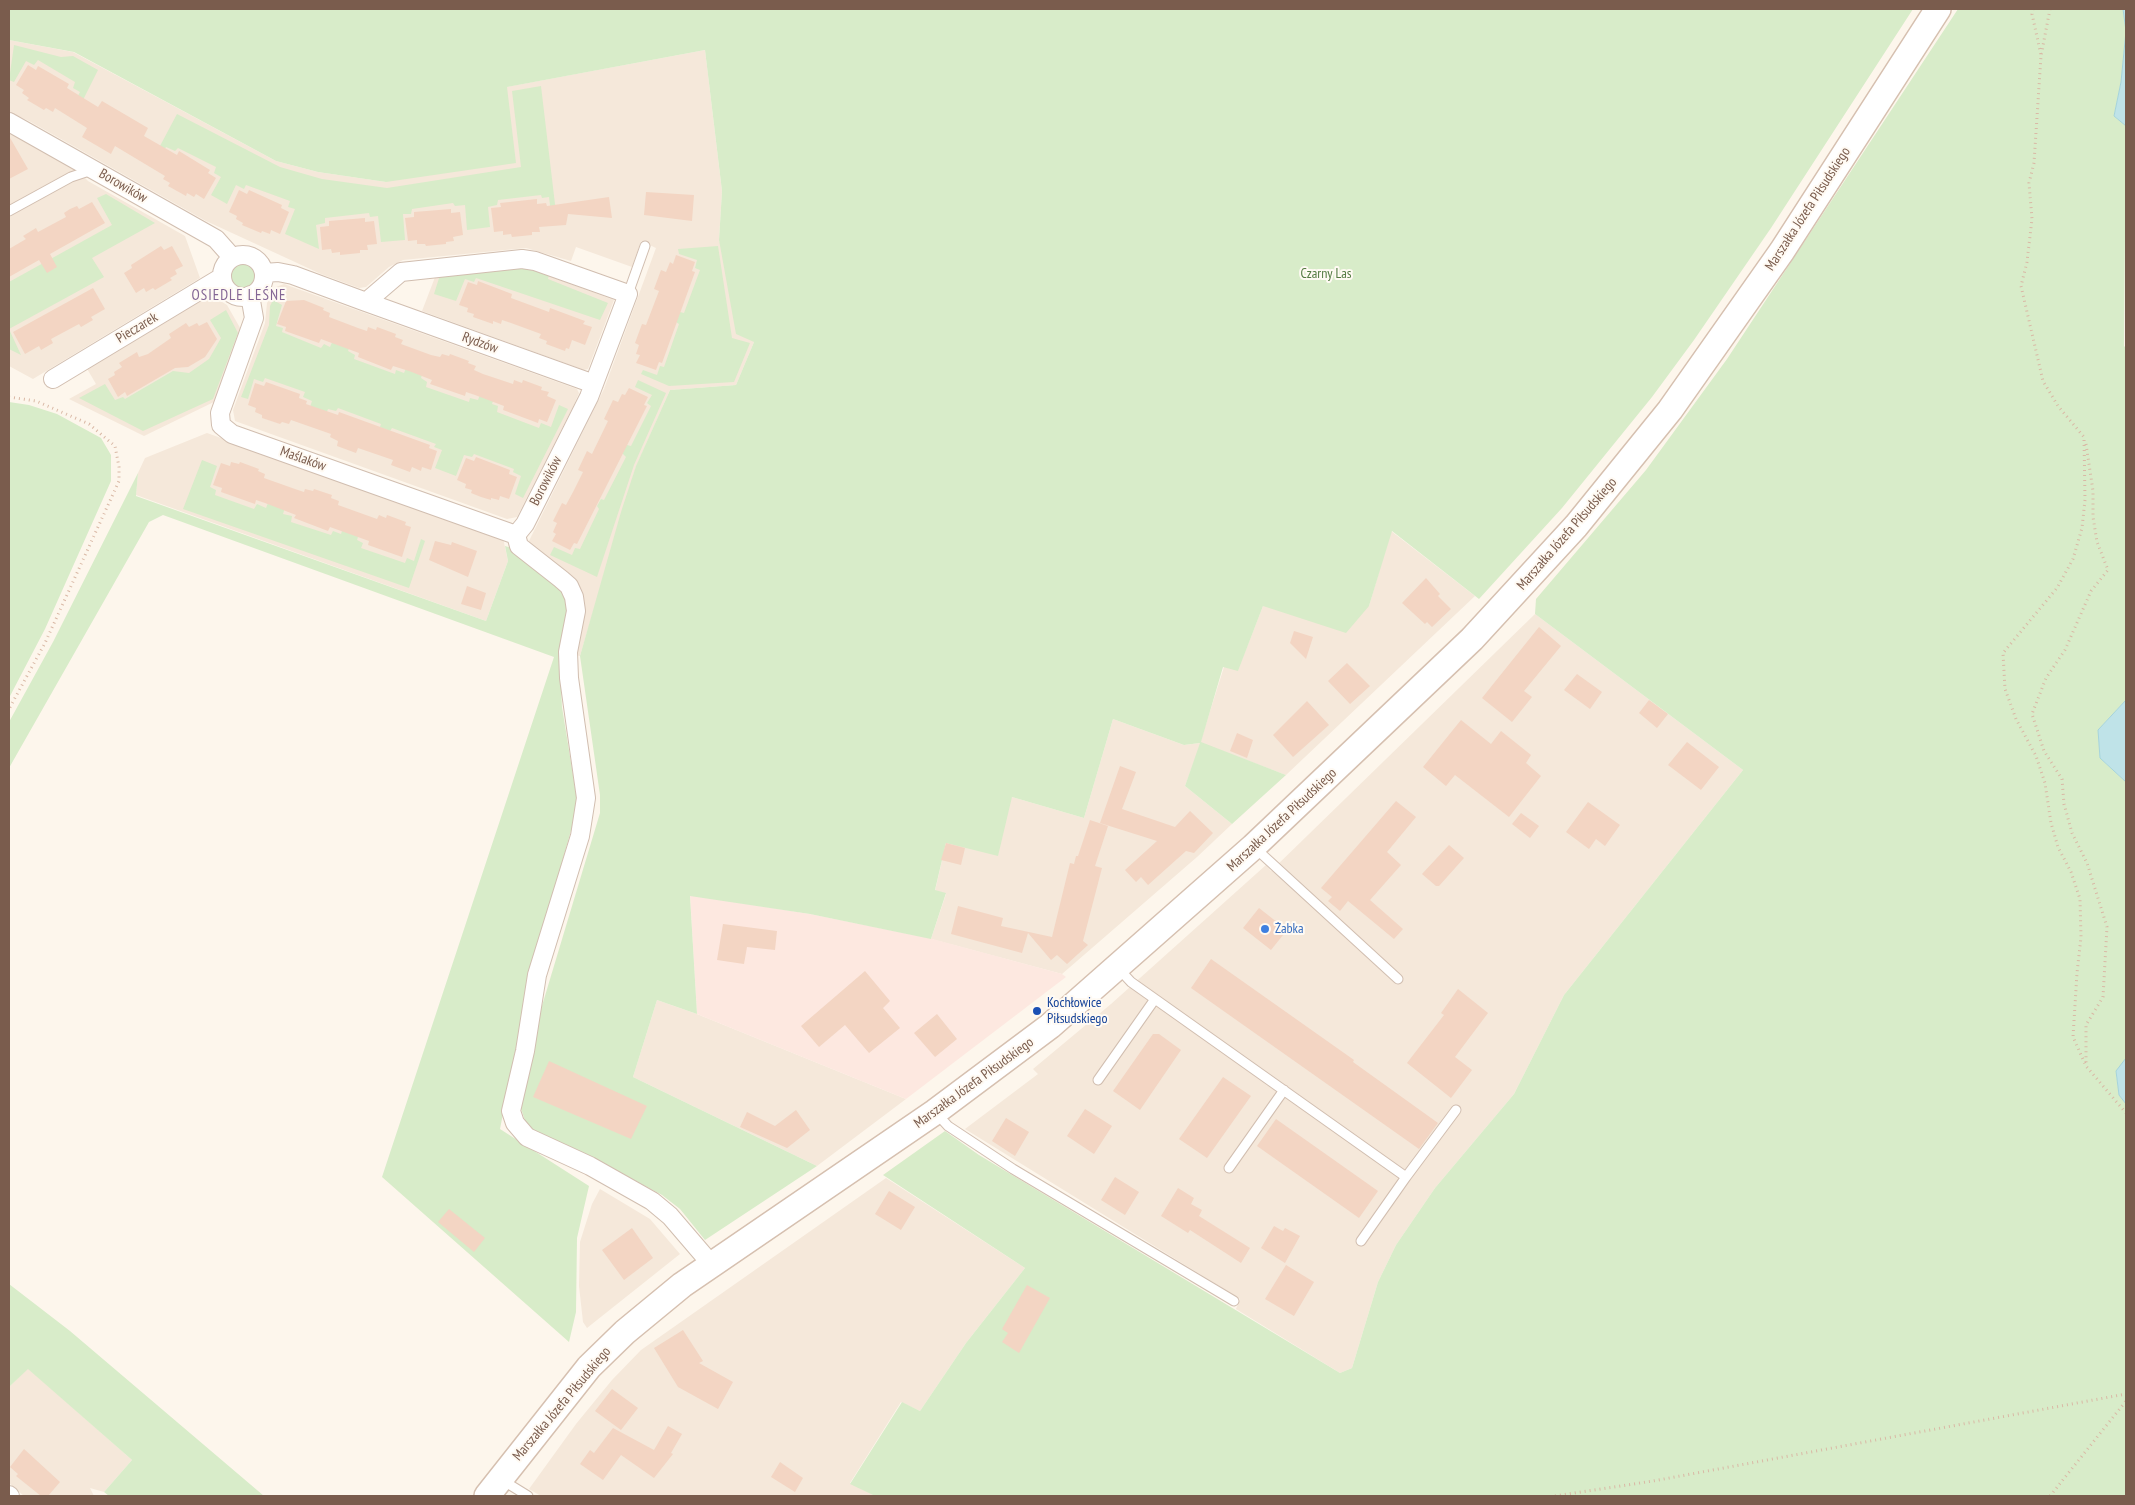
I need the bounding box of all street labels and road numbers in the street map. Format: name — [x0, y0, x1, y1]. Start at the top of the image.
street label: Marszałka Józefa Piłsudskiego — [1762, 144, 1854, 274]
street label: Borowików — [96, 165, 150, 207]
street label: Pieczarek — [113, 309, 161, 347]
street label: Rydzów — [460, 329, 500, 357]
street label: Maślaków — [278, 443, 328, 475]
street label: Borowików — [526, 453, 566, 509]
street label: Marszałka Józefa Piłsudskiego — [1514, 474, 1620, 594]
street label: Marszałka Józefa Piłsudskiego — [1224, 765, 1340, 875]
street label: Marszałka Józefa Piłsudskiego — [911, 1034, 1037, 1132]
street label: Marszałka Józefa Piłsudskiego — [509, 1344, 615, 1464]

